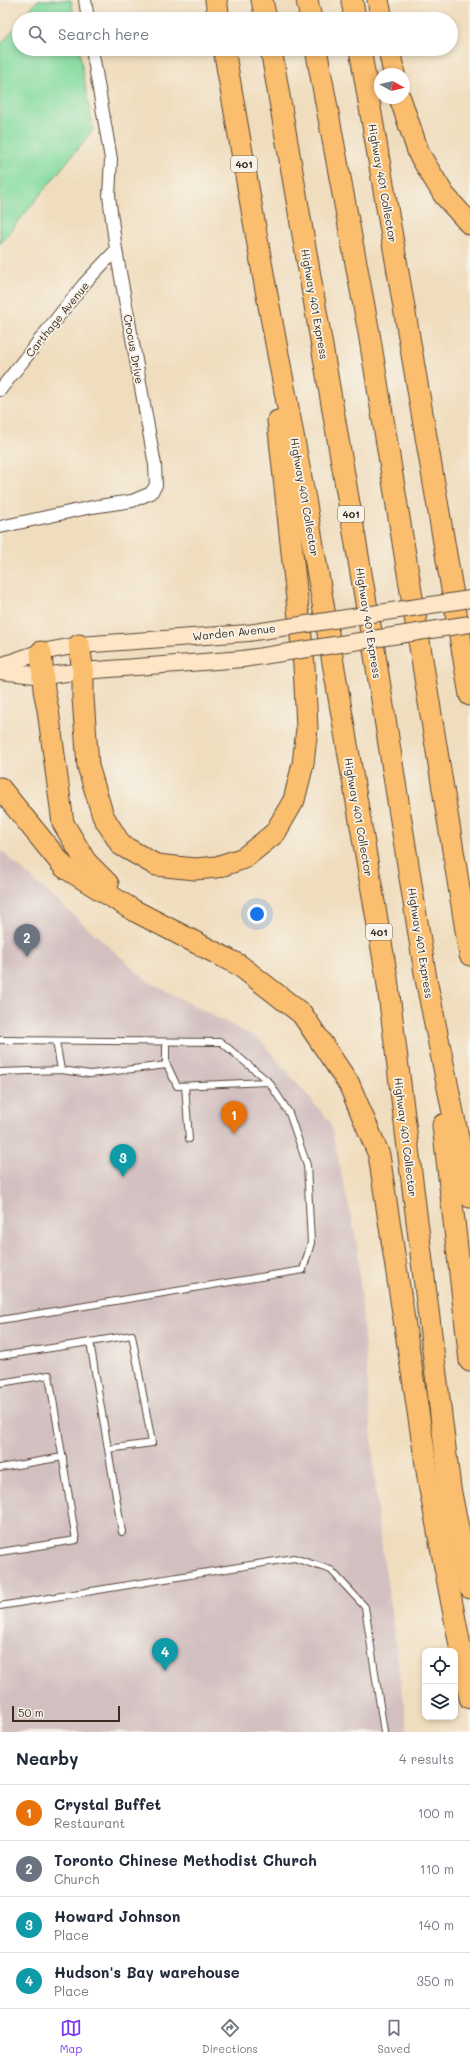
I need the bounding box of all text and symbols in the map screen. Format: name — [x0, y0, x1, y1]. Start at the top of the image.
search box — [12, 12, 458, 56]
icon: search — [26, 23, 48, 45]
text: Search here — [58, 24, 149, 44]
north arrow — [374, 68, 410, 104]
street label: Highway 401 Collector — [365, 123, 401, 243]
road number: 401 — [231, 156, 257, 172]
street label: Highway 401 Express — [298, 248, 332, 360]
street label: Carthage Avenue — [22, 278, 92, 360]
street label: Crocus Drive — [121, 313, 148, 385]
street label: Highway 401 Collector — [287, 437, 323, 557]
road number: 401 — [338, 506, 364, 522]
street label: Highway 401 Express — [353, 567, 385, 679]
street label: Warden Avenue — [192, 620, 276, 644]
street label: Highway 401 Collector — [341, 757, 377, 877]
street label: Highway 401 Express — [405, 887, 437, 999]
your location — [247, 904, 267, 924]
pin: 2 — [14, 924, 40, 957]
road number: 401 — [366, 924, 392, 940]
street label: Highway 401 Collector — [391, 1076, 421, 1198]
pin: 1 — [221, 1101, 247, 1134]
pin: 3 — [110, 1144, 136, 1177]
pin: 4 — [152, 1638, 178, 1671]
map controls — [422, 1648, 458, 1720]
button: locate — [422, 1648, 458, 1684]
button: layers — [422, 1684, 458, 1720]
scale bar — [12, 1704, 120, 1723]
text: 50 m — [18, 1705, 44, 1720]
text: Nearby — [16, 1747, 78, 1769]
text: 4 results — [399, 1750, 454, 1767]
text: Crystal Buffet — [54, 1794, 161, 1814]
text: 1 — [26, 1804, 32, 1821]
text: 100 m — [418, 1804, 454, 1821]
text: Restaurant — [54, 1814, 125, 1831]
text: Toronto Chinese Methodist Church — [54, 1850, 317, 1870]
text: 2 — [25, 1860, 33, 1877]
text: 110 m — [420, 1860, 454, 1877]
text: Church — [54, 1870, 99, 1887]
text: Howard Johnson — [54, 1906, 180, 1926]
text: 3 — [25, 1916, 33, 1933]
text: 140 m — [418, 1916, 454, 1933]
text: Place — [54, 1926, 89, 1943]
text: Hudson's Bay warehouse — [54, 1962, 240, 1982]
text: 4 — [25, 1972, 33, 1989]
text: 350 m — [416, 1972, 454, 1989]
text: Place — [54, 1982, 89, 1999]
tab: Map — [60, 2017, 82, 2056]
tab: Directions — [202, 2017, 258, 2056]
tab: Saved — [377, 2017, 410, 2056]

